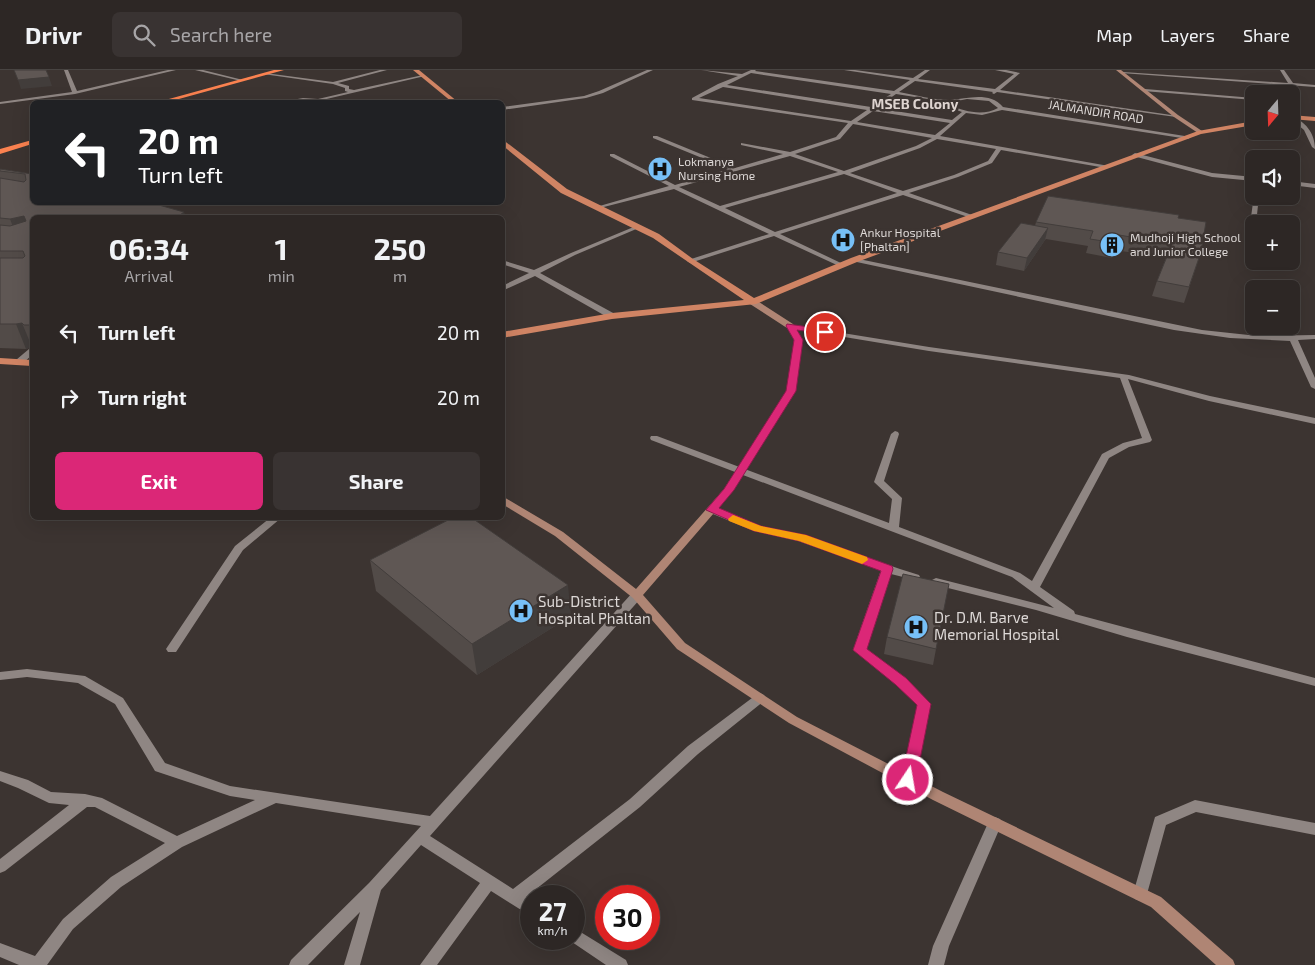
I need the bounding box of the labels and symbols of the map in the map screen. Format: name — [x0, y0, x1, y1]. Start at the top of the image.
north arrow — [1245, 85, 1300, 140]
district label: MSEB Colony — [872, 95, 958, 112]
street label: JALMANDIR ROAD — [1048, 97, 1145, 125]
place label: Lokmanya Nursing Home — [678, 154, 755, 182]
hospital icon: Lokmanya Nursing Home — [647, 156, 673, 182]
place label: Ankur Hospital [Phaltan] — [860, 225, 941, 253]
hospital icon: Ankur Hospital [Phaltan] — [830, 227, 856, 253]
place label: Mudhoji High School and Junior College — [1130, 230, 1241, 258]
building icon: Mudhoji High School and Junior College — [1099, 232, 1125, 258]
pin — [804, 311, 846, 353]
place label: Sub-District Hospital Phaltan — [538, 592, 651, 627]
hospital icon: Sub-District Hospital Phaltan — [508, 598, 534, 624]
place label: Dr. D.M. Barve Memorial Hospital — [934, 608, 1060, 643]
hospital icon: Dr. D.M. Barve Memorial Hospital — [903, 614, 929, 640]
position arrow — [881, 753, 933, 805]
speed limit sign: 30 — [595, 885, 660, 950]

